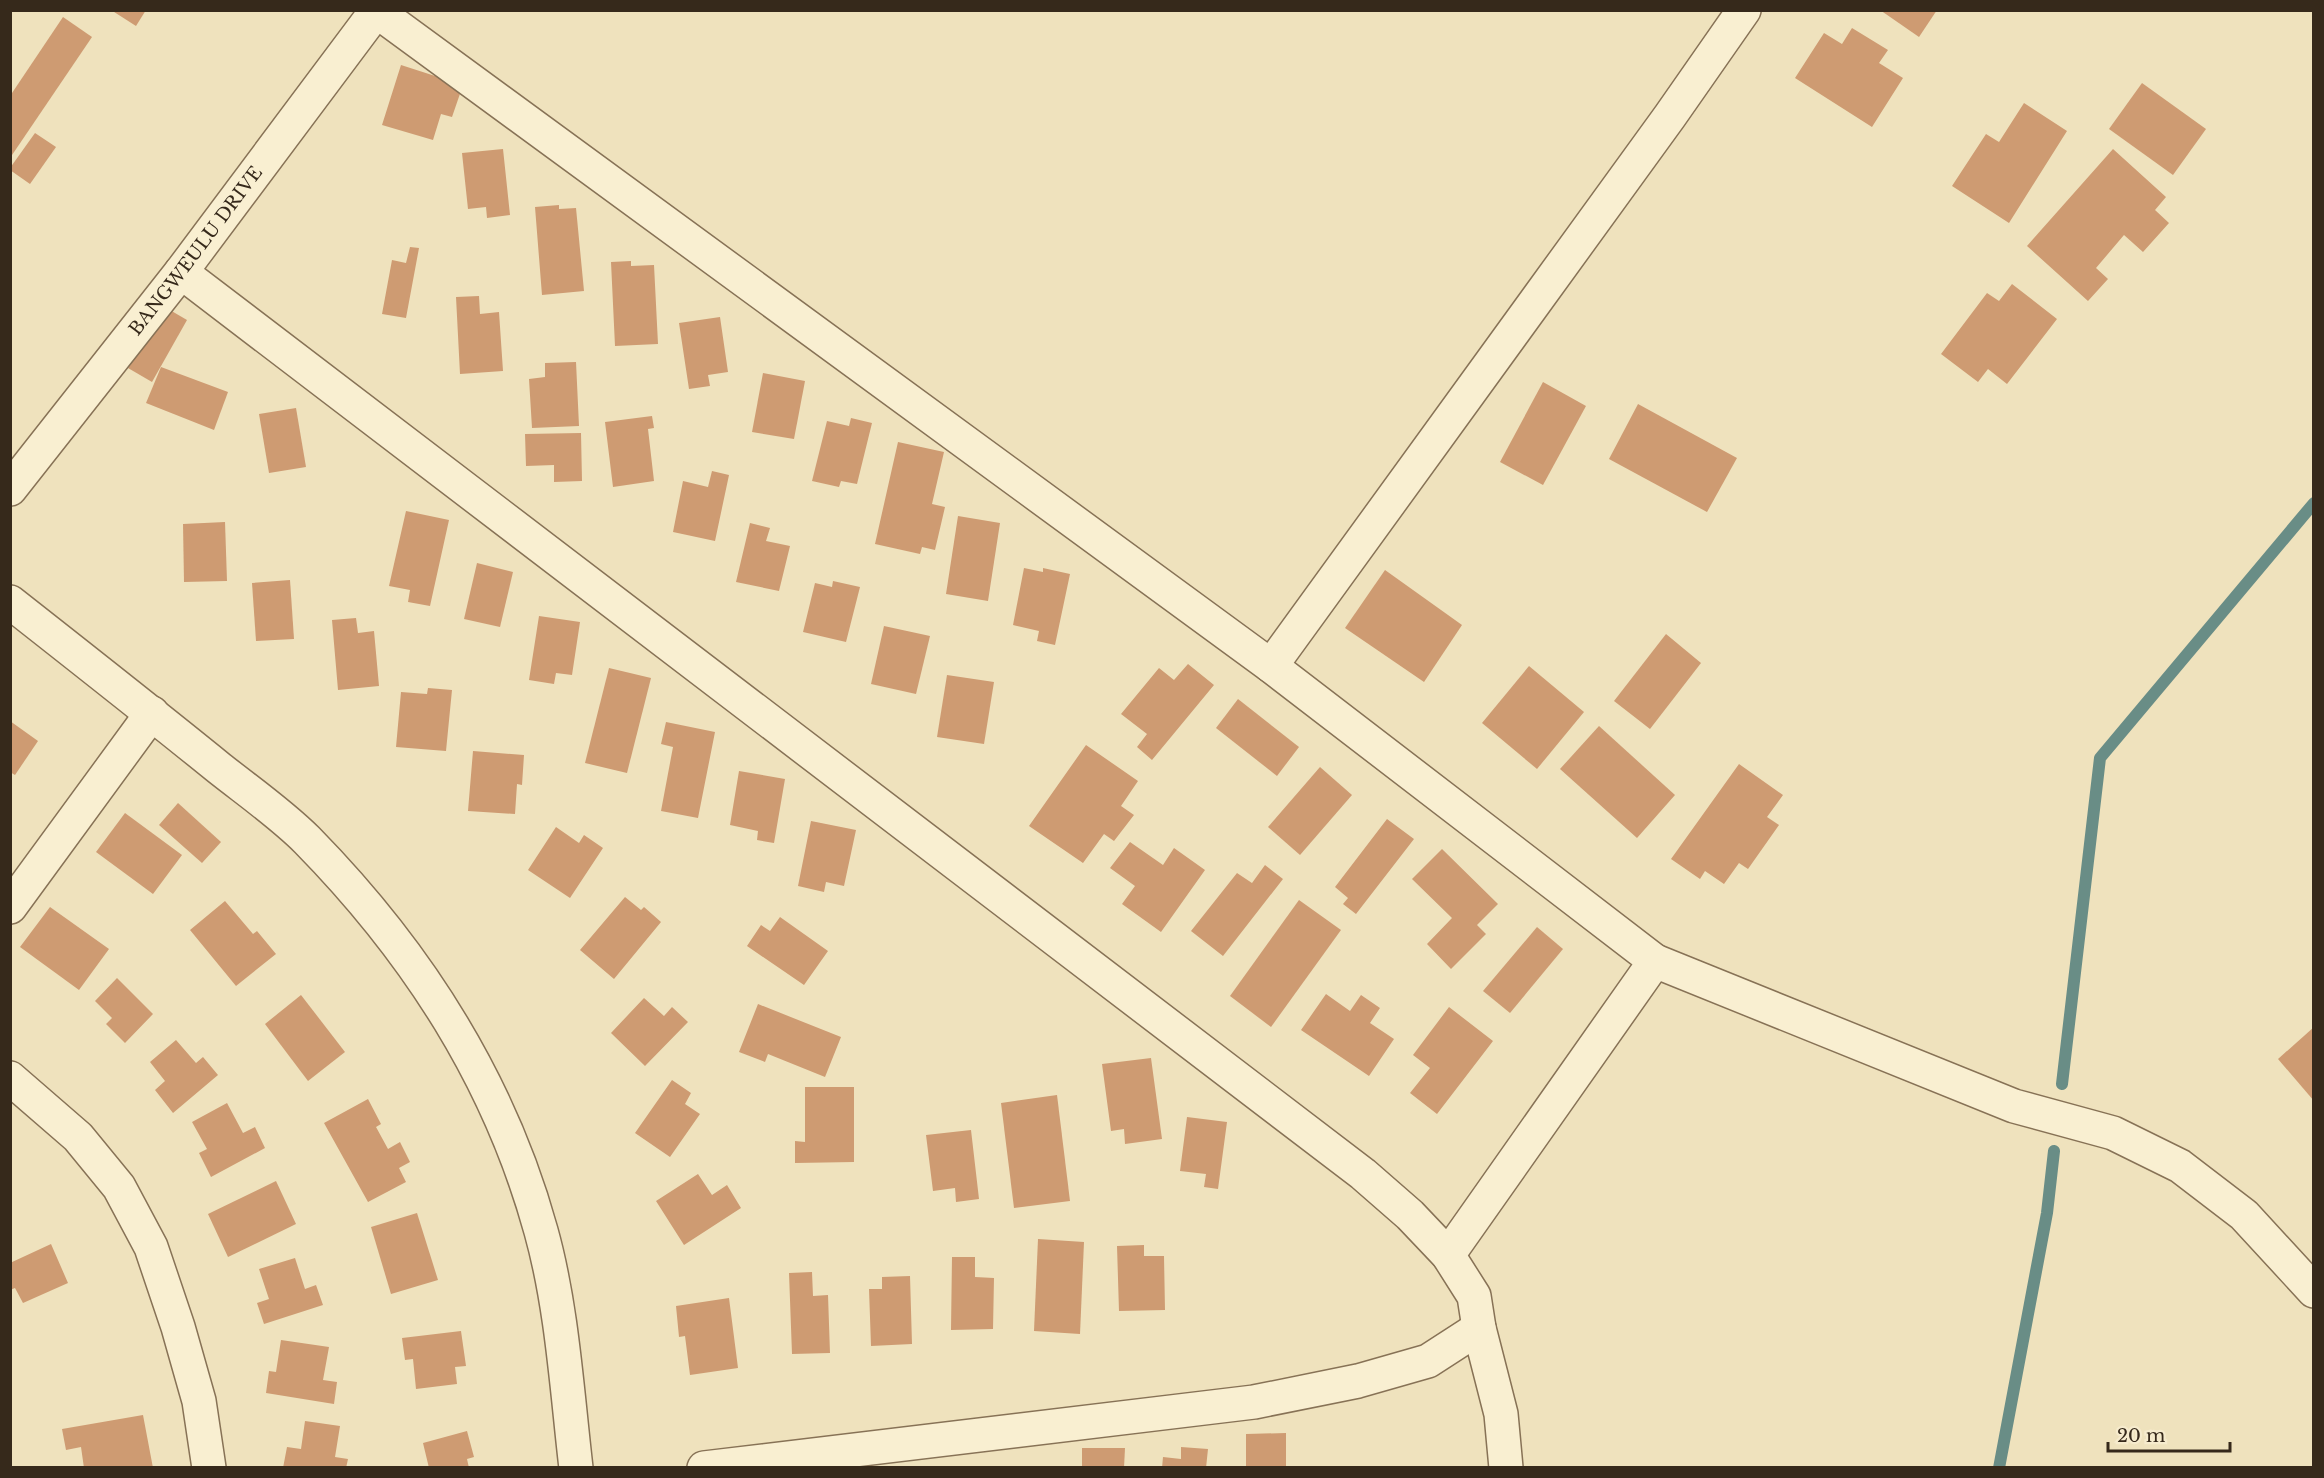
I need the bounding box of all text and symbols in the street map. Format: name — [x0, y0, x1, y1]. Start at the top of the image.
street label: BANGWEULU DRIVE — [124, 162, 267, 340]
scale bar — [2108, 1415, 2230, 1453]
text: 20 m — [2117, 1425, 2165, 1447]

